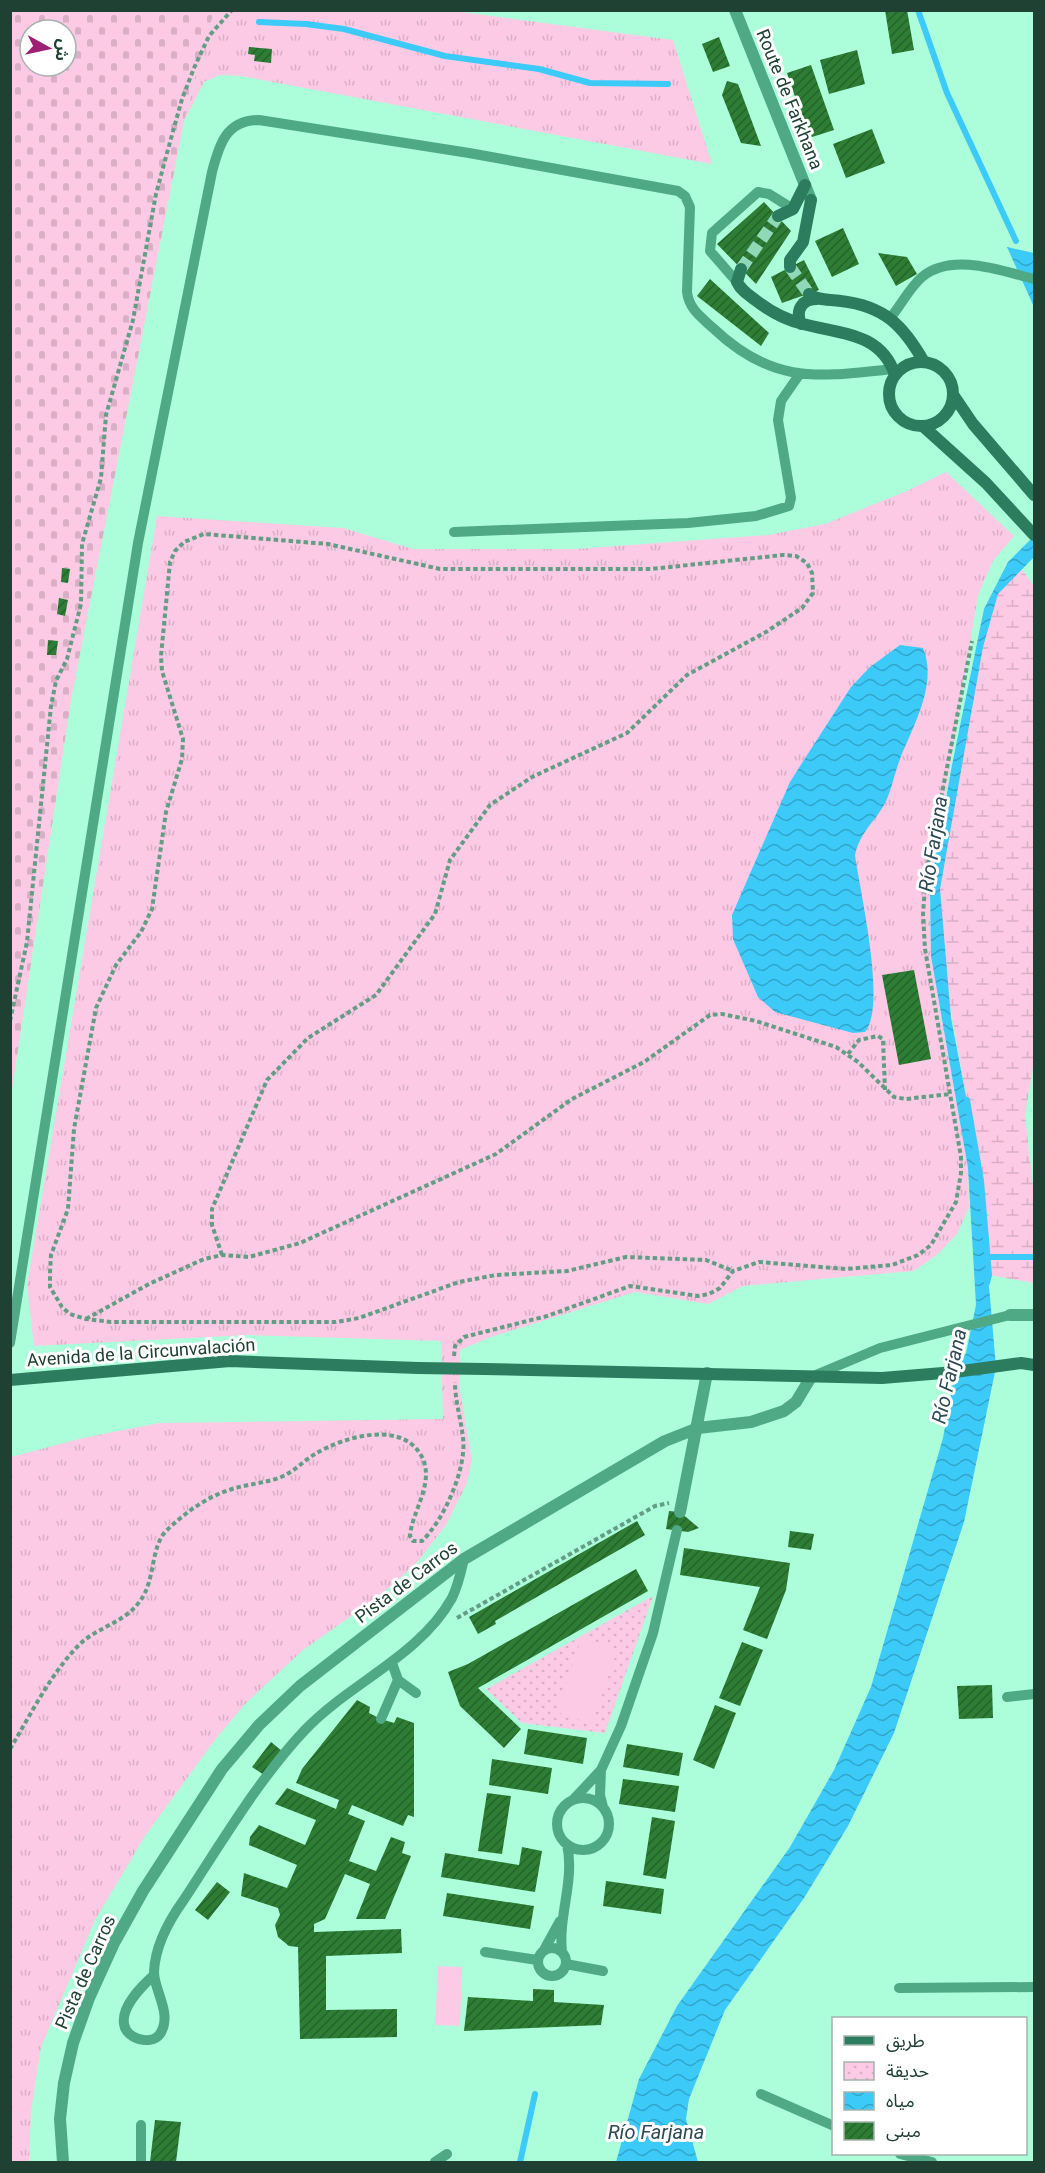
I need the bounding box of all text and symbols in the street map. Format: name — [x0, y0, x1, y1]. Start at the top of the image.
north arrow — [18, 18, 78, 78]
street label: Route de Farkhana — [752, 26, 828, 172]
text: ش — [51, 38, 73, 62]
water label: Río Farjana — [914, 794, 952, 894]
water label: Río Farjana — [926, 1326, 972, 1426]
street label: Avenida de la Circunvalación — [26, 1334, 256, 1370]
street label: Pista de Carros — [351, 1537, 461, 1627]
street label: Pista de Carros — [51, 1912, 119, 2032]
legend — [832, 2017, 1027, 2155]
text: طريق — [886, 2030, 925, 2052]
text: حديقة — [886, 2060, 929, 2081]
text: مياه — [886, 2090, 915, 2111]
water label: Río Farjana — [608, 2120, 704, 2144]
text: مبنى — [886, 2120, 921, 2142]

